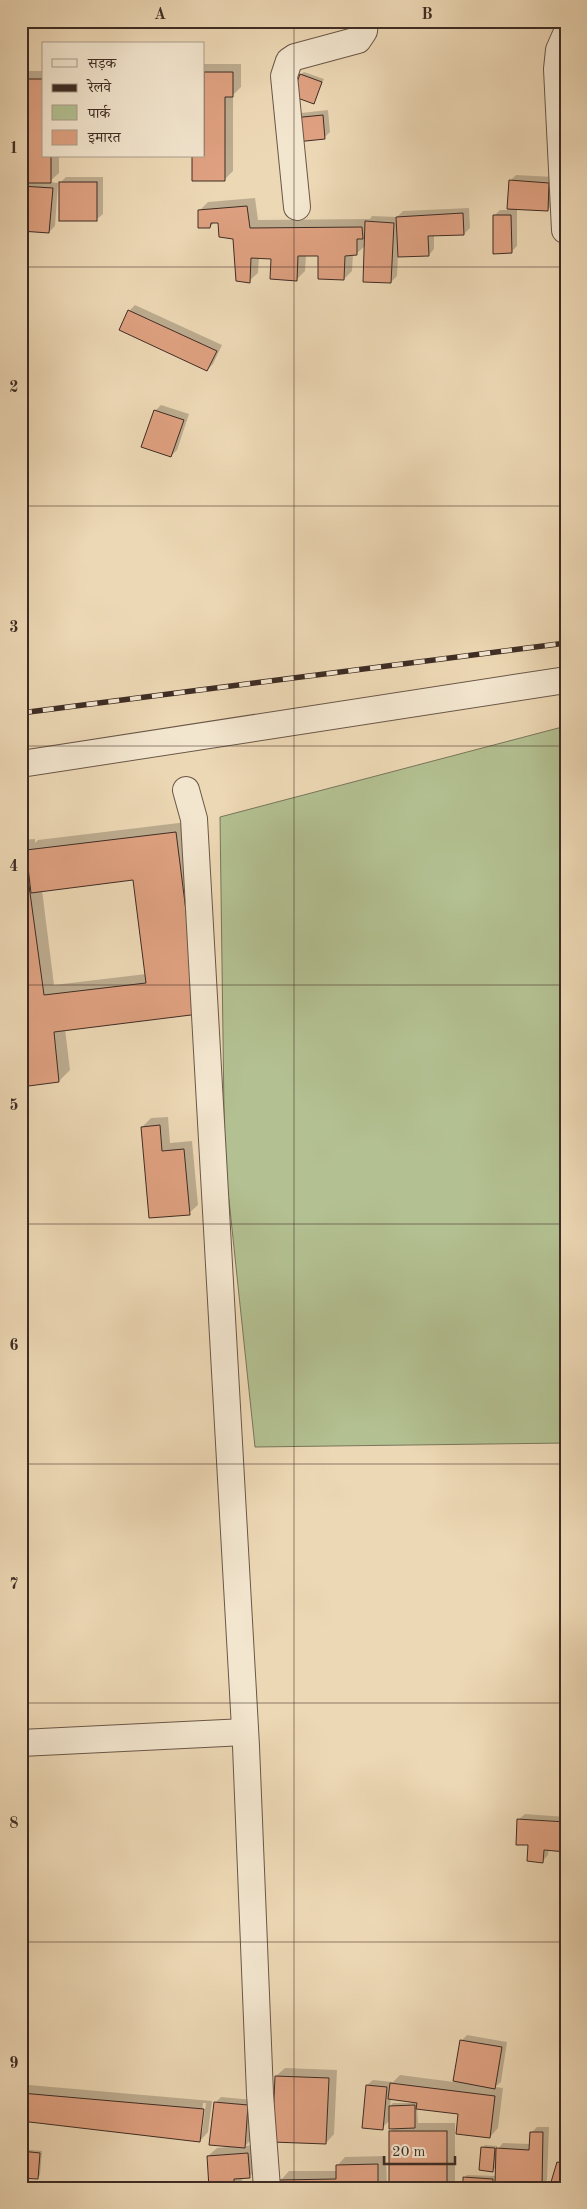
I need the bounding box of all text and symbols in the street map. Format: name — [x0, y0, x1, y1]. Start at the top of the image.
text: A — [154, 7, 166, 23]
text: B — [421, 7, 433, 23]
legend — [42, 42, 205, 158]
text: सड़क — [87, 57, 117, 72]
text: रेलवे — [86, 78, 112, 96]
text: पार्क — [87, 104, 111, 122]
text: इमारत — [87, 131, 122, 146]
text: 1 — [9, 141, 19, 157]
text: 2 — [9, 380, 19, 396]
text: 3 — [9, 620, 19, 636]
text: 4 — [9, 859, 19, 875]
text: 5 — [9, 1098, 19, 1114]
text: 6 — [9, 1338, 19, 1354]
text: 7 — [9, 1577, 19, 1593]
text: 8 — [9, 1816, 19, 1832]
text: 9 — [9, 2056, 19, 2072]
scale bar — [384, 2134, 456, 2166]
text: 20 m — [392, 2145, 426, 2160]

